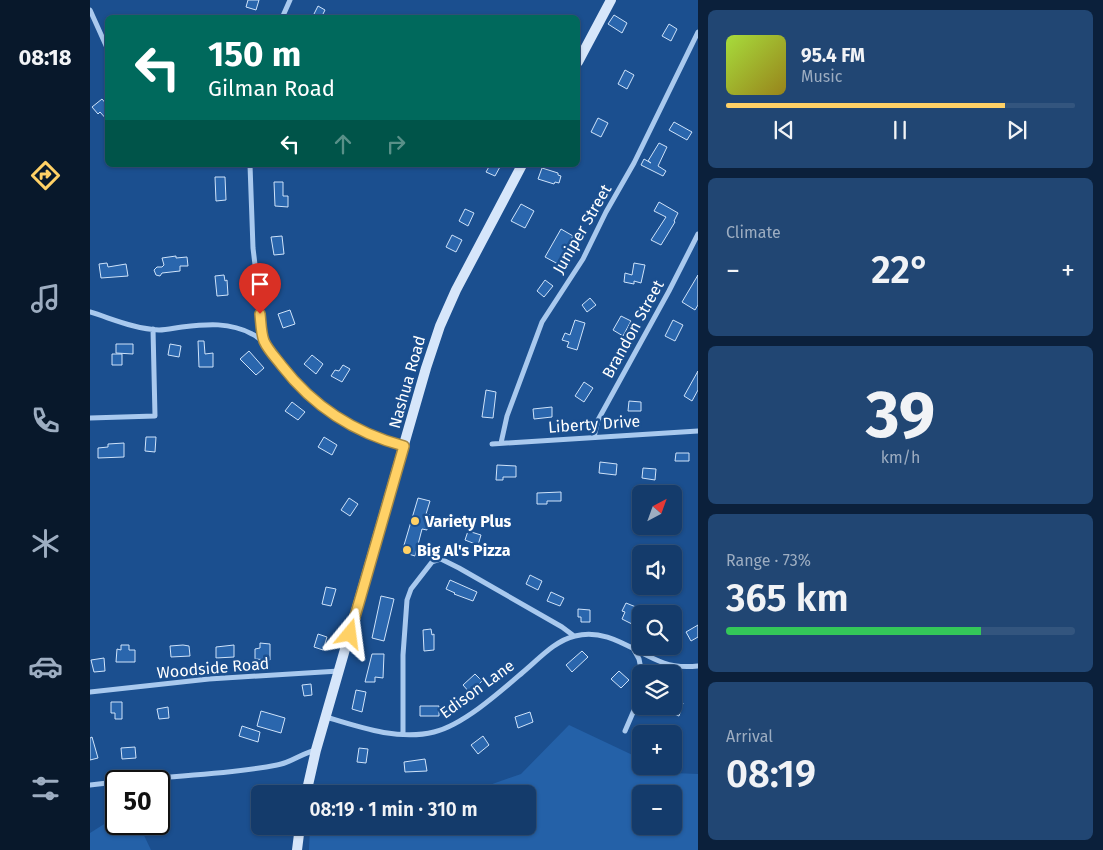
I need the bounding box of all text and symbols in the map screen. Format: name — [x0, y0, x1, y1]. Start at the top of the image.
text: 150 m — [208, 33, 301, 75]
icon: left — [125, 35, 190, 100]
text: 08:18 — [18, 44, 72, 71]
text: 95.4 FM — [801, 44, 865, 67]
text: Music — [801, 67, 842, 86]
text: Gilman Road — [208, 75, 335, 102]
icon: previous — [770, 116, 798, 144]
icon: pause — [886, 116, 914, 144]
icon: next — [1003, 116, 1031, 144]
icon: left — [276, 130, 304, 158]
icon: ahead — [329, 130, 357, 158]
icon: right — [382, 130, 410, 158]
icon: directions — [28, 158, 63, 193]
street label: Juniper Street — [549, 181, 615, 277]
text: Climate — [726, 223, 781, 242]
text: 22° — [871, 247, 930, 293]
text: − — [726, 254, 740, 287]
text: + — [1061, 254, 1075, 287]
pin — [239, 263, 281, 314]
icon: arrive — [246, 270, 274, 298]
street label: Brandon Street — [598, 276, 668, 381]
icon: music — [28, 281, 63, 316]
street label: Nashua Road — [385, 333, 429, 431]
text: 39 — [866, 376, 935, 454]
icon: phone — [28, 403, 63, 438]
street label: Liberty Drive — [547, 411, 641, 437]
text: km/h — [881, 448, 920, 467]
north arrow — [632, 485, 682, 535]
map controls — [632, 485, 682, 835]
place label: Variety Plus — [424, 512, 512, 531]
marker: Variety Plus — [409, 515, 421, 527]
icon: climate — [28, 526, 63, 561]
place label: Big Al's Pizza — [417, 541, 511, 560]
marker: Big Al's Pizza — [401, 544, 413, 556]
button: sound — [632, 545, 682, 595]
text: Range · 73% — [726, 551, 811, 570]
text: 365 km — [726, 575, 849, 621]
button: search — [632, 605, 682, 655]
position arrow — [323, 607, 375, 659]
icon: car — [28, 649, 63, 684]
street label: Woodside Road — [156, 654, 270, 682]
street label: Edison Lane — [436, 656, 518, 722]
button: layers — [632, 665, 682, 715]
button: + — [632, 725, 682, 775]
text: Arrival — [726, 727, 773, 746]
text: 08:19 — [726, 751, 816, 797]
speed limit sign: 50 — [105, 770, 170, 835]
icon: filters — [28, 771, 63, 806]
button: − — [632, 785, 682, 835]
text: 08:19 · 1 min · 310 m — [309, 798, 478, 821]

